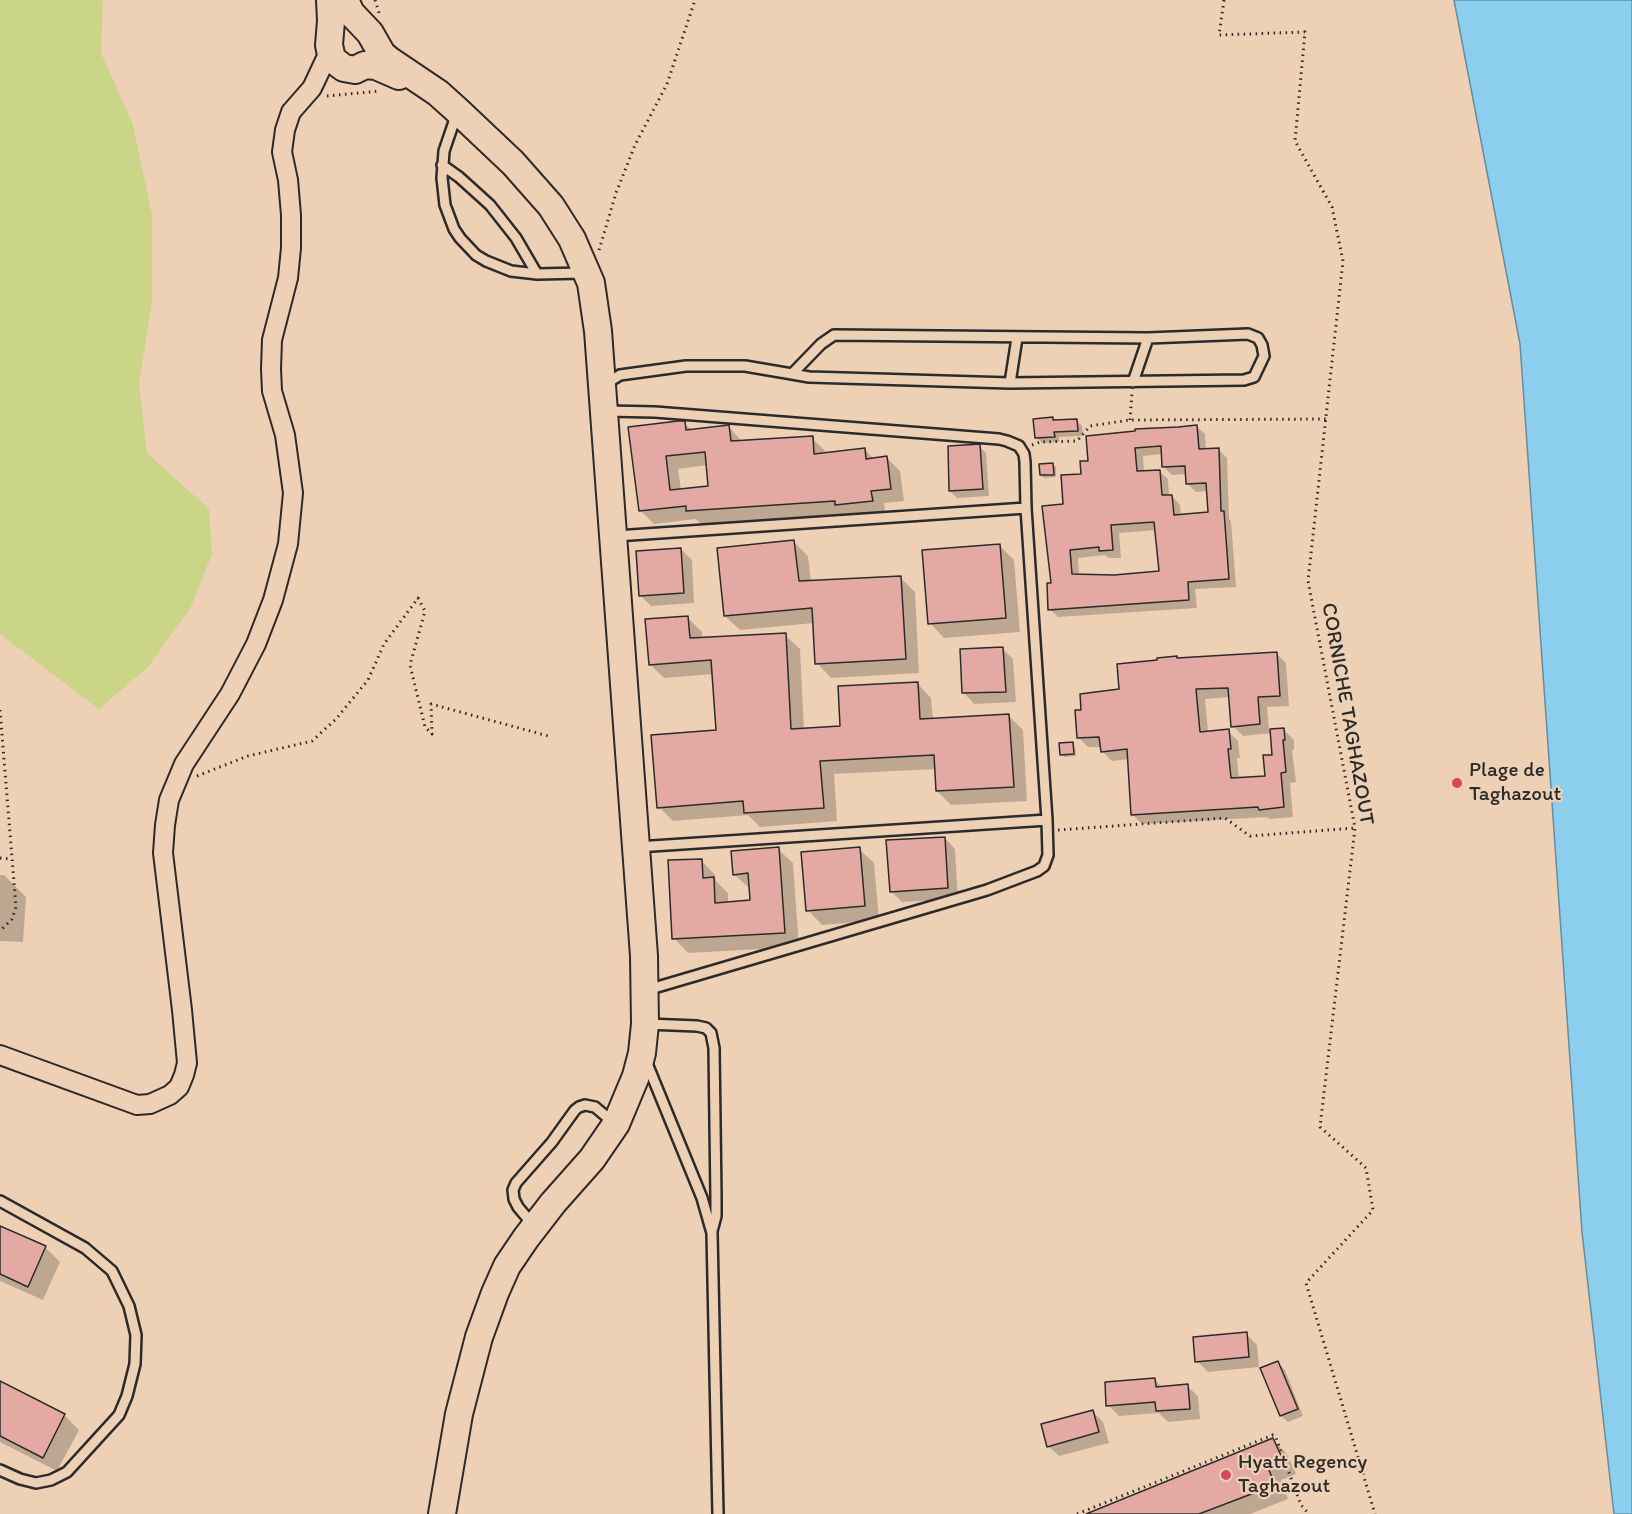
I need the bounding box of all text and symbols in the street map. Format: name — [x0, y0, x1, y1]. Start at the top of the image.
street label: CORNICHE TAGHAZOUT — [1315, 601, 1379, 827]
place label: Plage de Taghazout — [1469, 758, 1561, 808]
marker: Plage de Taghazout — [1450, 776, 1464, 790]
place label: Hyatt Regency Taghazout — [1238, 1450, 1367, 1500]
marker: Hyatt Regency Taghazout — [1219, 1468, 1233, 1482]

